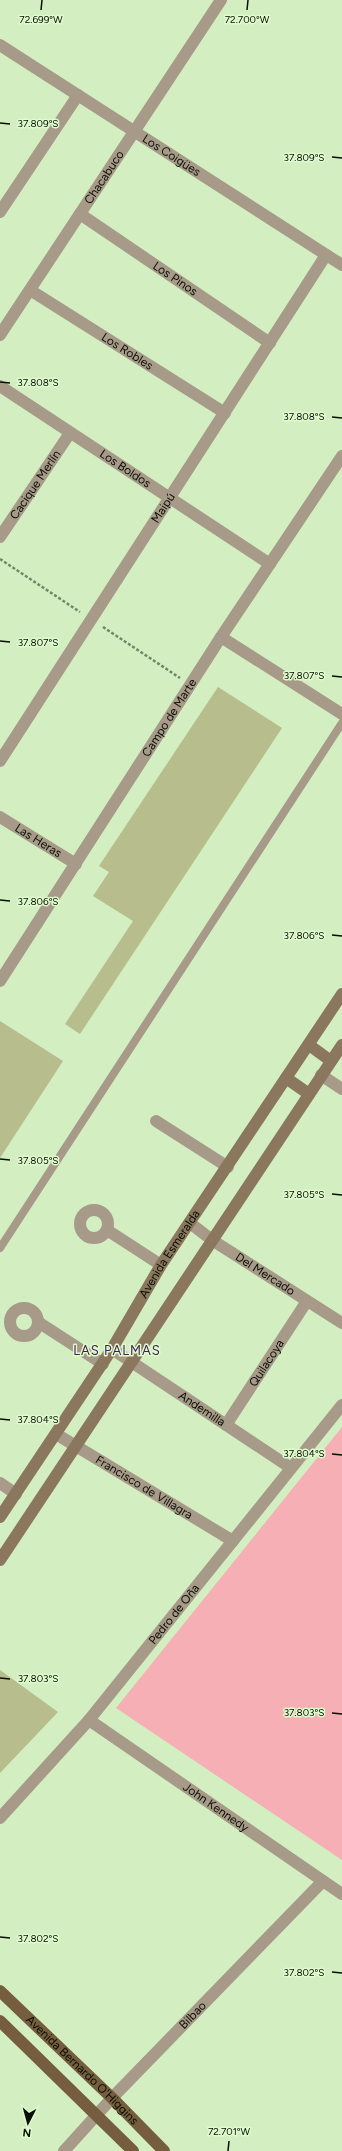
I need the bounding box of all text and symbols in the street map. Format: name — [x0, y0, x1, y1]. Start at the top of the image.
text: 72.699°W — [19, 13, 63, 26]
text: 72.700°W — [225, 13, 270, 26]
text: 37.809°S — [18, 117, 58, 130]
street label: Los Coigües — [140, 132, 203, 179]
street label: Chacabuco — [81, 148, 127, 207]
text: 37.809°S — [284, 151, 324, 164]
street label: Los Pinos — [150, 259, 200, 299]
street label: Los Robles — [99, 330, 156, 373]
text: 37.808°S — [17, 376, 59, 389]
text: 37.808°S — [283, 410, 325, 423]
street label: Cacique Merlín — [7, 447, 64, 522]
street label: Los Boldos — [97, 447, 154, 491]
street label: Maipú — [148, 490, 178, 526]
text: 37.807°S — [18, 636, 58, 649]
text: 37.807°S — [284, 669, 324, 682]
street label: Campo de Marte — [139, 676, 200, 759]
street label: Las Heras — [12, 821, 65, 861]
text: 37.806°S — [18, 895, 58, 908]
text: 37.806°S — [284, 929, 324, 942]
text: 37.805°S — [17, 1154, 59, 1167]
text: 37.805°S — [283, 1188, 325, 1201]
street label: Avenida Esmeralda — [136, 1207, 203, 1301]
street label: Del Mercado — [233, 1250, 298, 1298]
street label: Quilacoya — [246, 1337, 287, 1389]
district label: LAS PALMAS — [73, 1343, 161, 1358]
street label: Andemilla — [176, 1388, 228, 1429]
text: 37.804°S — [17, 1413, 59, 1426]
text: 37.804°S — [283, 1447, 325, 1460]
street label: Francisco de Villagra — [93, 1453, 195, 1522]
street label: Pedro de Oña — [146, 1581, 202, 1647]
text: 37.803°S — [18, 1672, 58, 1685]
text: 37.803°S — [284, 1706, 324, 1719]
street label: John Kennedy — [180, 1780, 252, 1835]
text: 37.802°S — [18, 1932, 58, 1945]
text: 37.802°S — [284, 1966, 324, 1979]
street label: Bilbao — [176, 1998, 209, 2032]
street label: Avenida Bernardo O'Higgins — [23, 2013, 141, 2128]
north arrow — [8, 2103, 48, 2143]
text: 72.701°W — [208, 2125, 251, 2138]
text: N — [22, 2126, 32, 2139]

